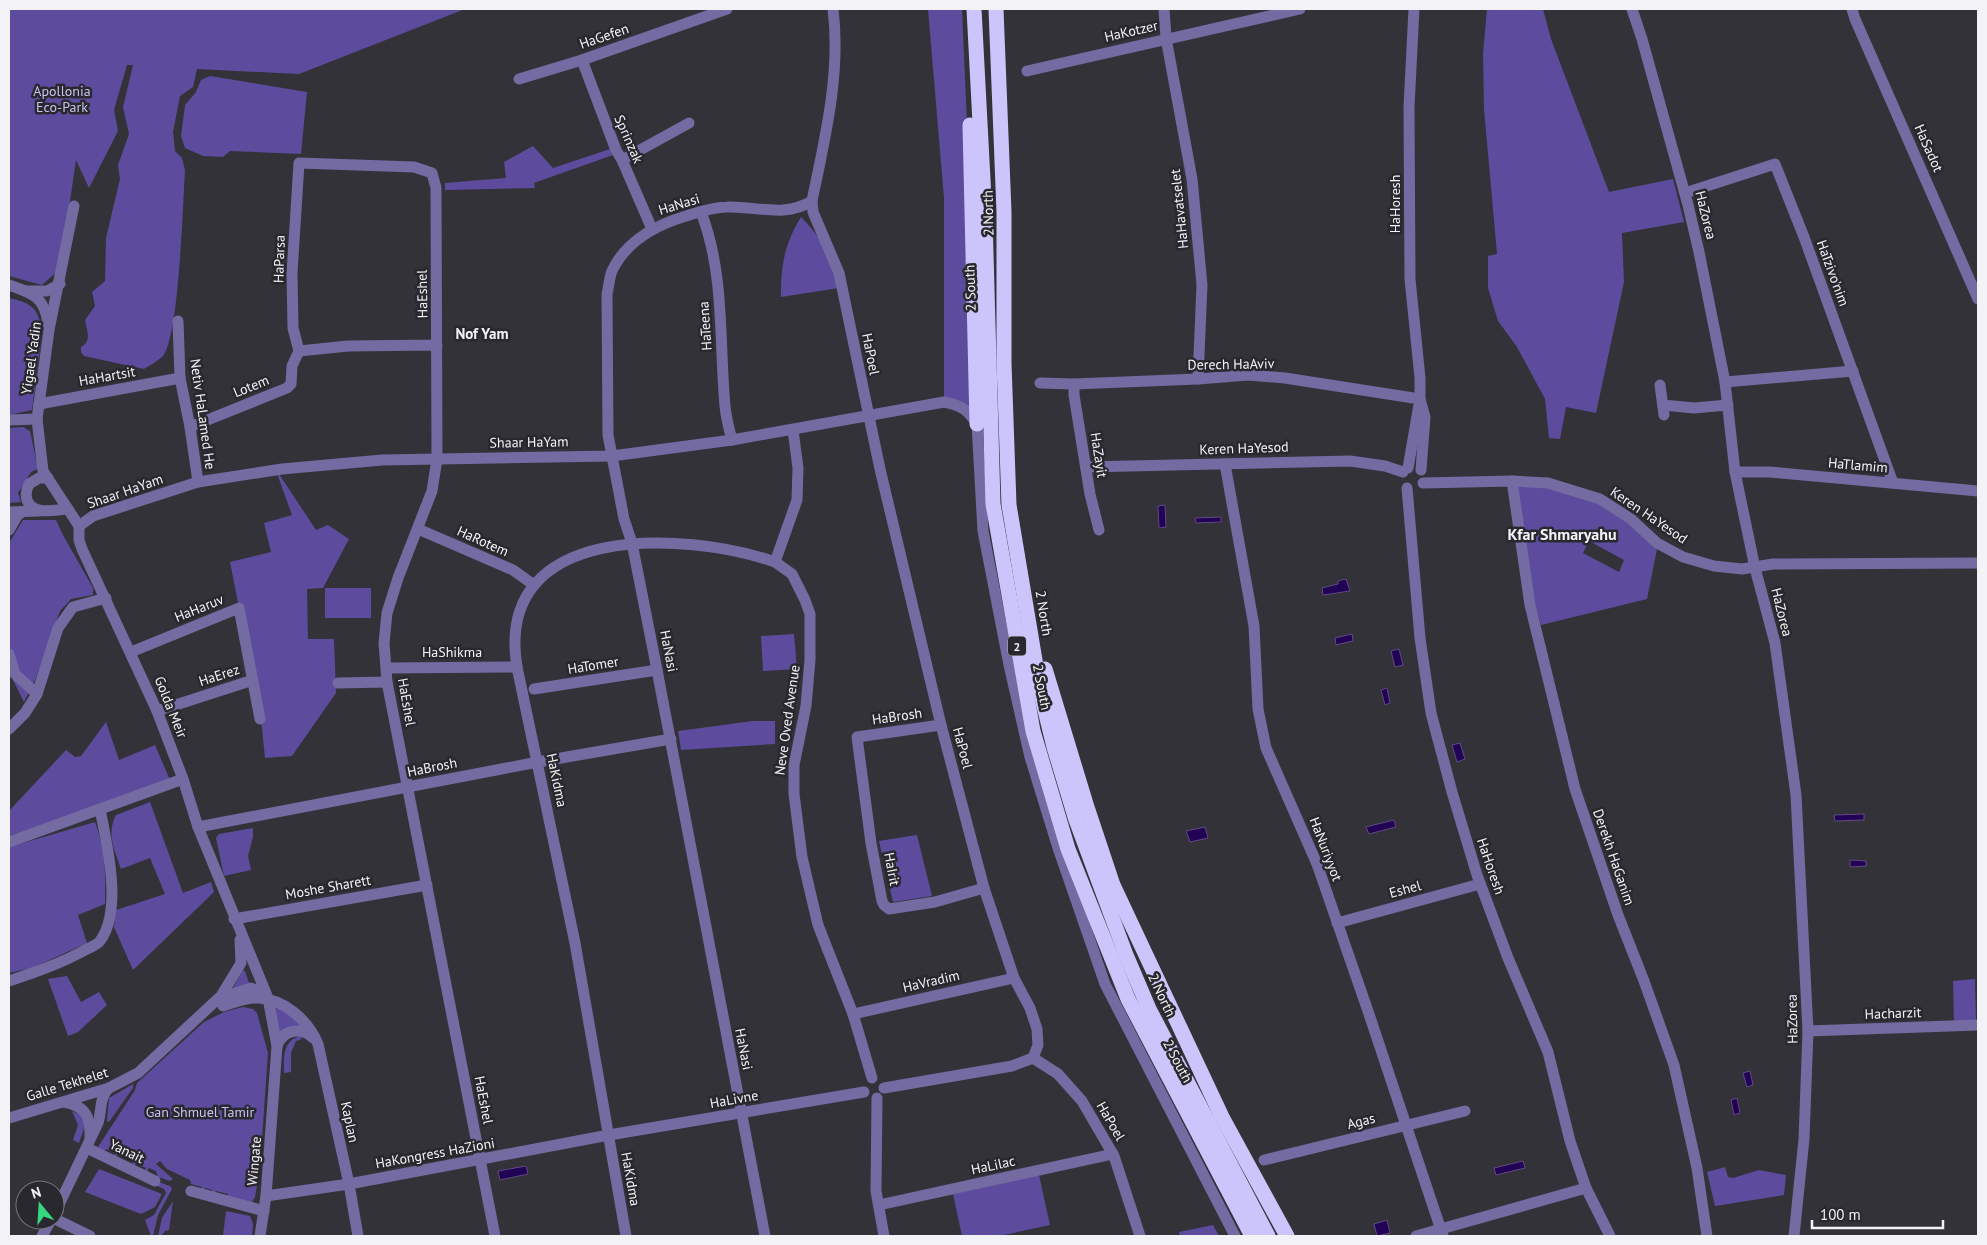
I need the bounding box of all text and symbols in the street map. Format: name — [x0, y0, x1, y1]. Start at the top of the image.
street label: HaKotzer — [1102, 16, 1160, 46]
street label: HaGefen — [577, 19, 631, 53]
park label: Apollonia Eco-Park — [33, 82, 91, 116]
street label: Sprinzak — [610, 112, 648, 166]
street label: HaSadot — [1911, 121, 1948, 175]
street label: HaHavatselet — [1166, 168, 1192, 250]
street label: HaHoresh — [1386, 175, 1404, 233]
street label: HaNasi — [656, 189, 702, 219]
street label: HaZorea — [1691, 189, 1721, 241]
street label: 2 North — [979, 190, 997, 236]
street label: HaParsa — [269, 235, 289, 283]
street label: HaTzivo'nim — [1813, 238, 1853, 308]
street label: 2 South — [960, 265, 980, 311]
street label: HaEshel — [413, 270, 431, 318]
street label: HaTeena — [694, 301, 716, 351]
street label: Yigael Yadin — [17, 320, 45, 396]
district label: Nof Yam — [455, 324, 509, 343]
street label: HaPoel — [858, 331, 884, 377]
street label: Derech HaAviv — [1187, 354, 1275, 374]
street label: Netiv HaLamed He — [186, 358, 220, 470]
street label: HaHartsit — [77, 362, 137, 390]
street label: Lotem — [230, 371, 272, 401]
street label: HaZayit — [1087, 431, 1111, 479]
street label: Shaar HaYam — [489, 432, 569, 452]
street label: Keren HaYesod — [1199, 437, 1289, 459]
street label: HaTlamim — [1827, 453, 1889, 477]
street label: Shaar HaYam — [85, 470, 165, 512]
street label: Keren HaYesod — [1607, 483, 1691, 547]
street label: HaRotem — [454, 522, 512, 560]
district label: Kfar Shmaryahu — [1507, 524, 1617, 544]
street label: HaZorea — [1767, 586, 1797, 638]
street label: 2 North — [1032, 589, 1056, 637]
street label: HaHaruv — [172, 590, 227, 626]
street label: HaNasi — [656, 628, 682, 674]
road number: 2 — [1008, 636, 1026, 656]
street label: HaShikma — [422, 643, 482, 661]
street label: HaTomer — [566, 652, 620, 678]
street label: HaErez — [196, 660, 242, 690]
street label: 2 South — [1029, 663, 1055, 711]
street label: Neve Oved Avenue — [770, 664, 804, 776]
street label: Golda Meir — [150, 673, 192, 741]
street label: HaEshel — [394, 677, 420, 727]
street label: HaBrosh — [871, 704, 923, 728]
street label: HaPoel — [949, 725, 977, 771]
street label: HaKidma — [543, 751, 571, 809]
street label: HaBrosh — [406, 753, 458, 781]
street label: Derekh HaGanim — [1589, 806, 1639, 908]
street label: HaNuriyyot — [1306, 814, 1347, 884]
street label: HaHoresh — [1473, 835, 1509, 897]
street label: HaIrit — [880, 851, 904, 887]
street label: Moshe Sharett — [284, 871, 372, 903]
street label: Eshel — [1387, 876, 1423, 902]
street label: HaVradim — [901, 966, 961, 996]
street label: 2 North — [1144, 970, 1180, 1020]
street label: HaZorea — [1783, 994, 1801, 1044]
street label: Hacharzit — [1864, 1003, 1922, 1023]
street label: HaNasi — [731, 1026, 757, 1072]
street label: 2 South — [1159, 1036, 1197, 1086]
street label: Galle Tekhelet — [24, 1063, 110, 1105]
street label: HaEshel — [471, 1074, 497, 1126]
street label: HaLivne — [708, 1086, 760, 1112]
street label: HaPoel — [1093, 1098, 1129, 1144]
street label: Kaplan — [337, 1100, 363, 1144]
park label: Gan Shmuel Tamir — [146, 1103, 255, 1121]
street label: Agas — [1345, 1109, 1377, 1133]
street label: HaKongress HaZioni — [374, 1134, 496, 1172]
street label: Yanait — [106, 1135, 148, 1167]
street label: Wingate — [243, 1136, 265, 1186]
street label: HaKidma — [617, 1151, 645, 1207]
street label: HaLilac — [969, 1152, 1017, 1178]
north arrow — [15, 1180, 65, 1230]
text: N — [29, 1183, 43, 1203]
scale bar — [1812, 1198, 1943, 1230]
text: 100 m — [1820, 1205, 1861, 1224]

